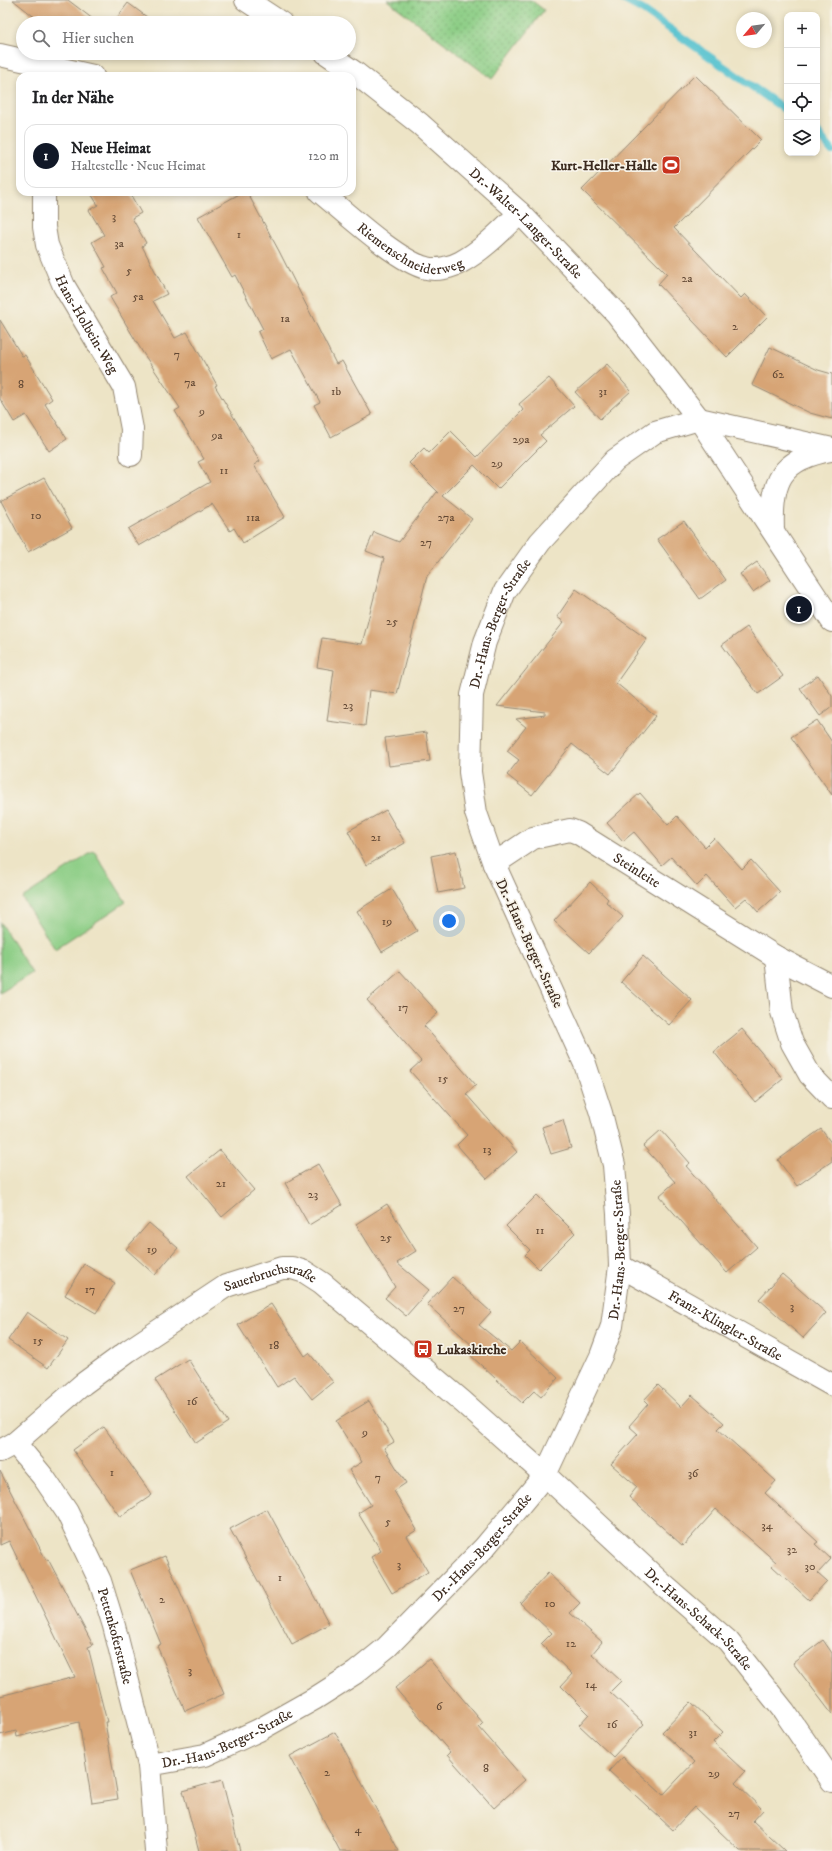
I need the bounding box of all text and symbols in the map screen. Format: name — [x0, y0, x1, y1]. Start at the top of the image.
north arrow — [736, 12, 772, 48]
map controls — [784, 12, 820, 156]
button: + — [784, 12, 820, 48]
search box — [16, 16, 356, 60]
icon: search — [30, 27, 52, 49]
text: Hier suchen — [62, 29, 134, 48]
button: − — [784, 48, 820, 84]
button: locate — [784, 84, 820, 120]
text: In der Nähe — [32, 87, 114, 109]
button: layers — [784, 120, 820, 156]
text: Neue Heimat — [71, 139, 151, 158]
text: 1 — [44, 148, 48, 164]
text: 120 m — [308, 148, 339, 164]
sports icon: Kurt-Heller-Halle — [660, 154, 682, 176]
place label: Kurt-Heller-Halle — [551, 157, 657, 175]
text: Haltestelle · Neue Heimat — [71, 158, 206, 174]
street label: Dr.-Walter-Langer-Straße — [465, 164, 586, 283]
house number: 3 — [112, 209, 116, 224]
street label: Riemenschneiderweg — [353, 219, 467, 279]
house number: 1 — [237, 227, 241, 242]
house number: 3a — [114, 236, 125, 251]
house number: 5 — [126, 263, 132, 278]
house number: 2a — [682, 271, 693, 286]
street label: Hans-Holbein-Weg — [50, 272, 122, 377]
house number: 5a — [132, 289, 144, 304]
house number: 1a — [280, 311, 291, 326]
house number: 2 — [732, 319, 738, 334]
house number: 7 — [174, 347, 180, 362]
house number: 62 — [772, 367, 784, 382]
house number: 7a — [184, 375, 197, 390]
house number: 8 — [18, 377, 24, 392]
house number: 1b — [331, 384, 341, 399]
house number: 31 — [599, 384, 607, 399]
house number: 9 — [198, 404, 205, 419]
house number: 9a — [210, 428, 223, 443]
house number: 29a — [513, 432, 530, 447]
house number: 29 — [491, 456, 503, 471]
house number: 11 — [220, 463, 228, 478]
house number: 10 — [31, 508, 41, 523]
house number: 11a — [246, 510, 261, 525]
house number: 27a — [437, 510, 455, 525]
house number: 27 — [420, 535, 432, 550]
street label: Dr.-Hans-Berger-Straße — [466, 555, 535, 691]
pin: 1 — [786, 594, 812, 624]
house number: 25 — [386, 614, 398, 629]
house number: 23 — [343, 698, 353, 713]
house number: 21 — [371, 830, 381, 845]
street label: Steinleite — [610, 849, 664, 892]
street label: Dr.-Hans-Berger-Straße — [491, 876, 567, 1011]
your location — [439, 911, 459, 931]
house number: 19 — [382, 914, 392, 929]
house number: 17 — [398, 1000, 408, 1015]
house number: 15 — [438, 1071, 448, 1086]
house number: 13 — [483, 1142, 491, 1157]
house number: 21 — [216, 1176, 226, 1191]
street label: Dr.-Hans-Berger-Straße — [605, 1179, 630, 1321]
house number: 23 — [308, 1187, 318, 1202]
house number: 11 — [536, 1223, 544, 1238]
house number: 25 — [380, 1230, 392, 1245]
house number: 19 — [147, 1242, 157, 1257]
street label: Sauerbruchstraße — [221, 1260, 320, 1296]
house number: 17 — [85, 1282, 95, 1297]
street label: Franz-Klingler-Straße — [665, 1287, 785, 1365]
house number: 3 — [790, 1299, 794, 1314]
house number: 27 — [453, 1301, 465, 1316]
house number: 15 — [33, 1333, 43, 1348]
house number: 18 — [269, 1338, 279, 1353]
bus stop icon: Lukaskirche — [412, 1338, 434, 1360]
place label: Lukaskirche — [437, 1341, 506, 1359]
house number: 16 — [187, 1394, 198, 1409]
house number: 9 — [361, 1425, 368, 1440]
house number: 1 — [110, 1465, 114, 1480]
house number: 36 — [688, 1466, 699, 1481]
house number: 7 — [375, 1470, 381, 1485]
street label: Dr.-Hans-Berger-Straße — [428, 1489, 536, 1606]
house number: 5 — [385, 1514, 391, 1529]
house number: 34 — [761, 1518, 774, 1533]
house number: 32 — [787, 1542, 797, 1557]
house number: 3 — [397, 1557, 401, 1572]
house number: 30 — [805, 1559, 815, 1574]
street label: Dr.-Hans-Schack-Straße — [640, 1564, 756, 1675]
house number: 1 — [278, 1570, 282, 1585]
street label: Pettenkoferstraße — [93, 1586, 136, 1686]
house number: 2 — [159, 1592, 165, 1607]
house number: 10 — [545, 1596, 555, 1611]
house number: 12 — [566, 1636, 576, 1651]
house number: 3 — [188, 1663, 192, 1678]
house number: 14 — [585, 1677, 598, 1692]
house number: 6 — [436, 1699, 443, 1714]
street label: Dr.-Hans-Berger-Straße — [160, 1705, 296, 1773]
house number: 16 — [607, 1717, 618, 1732]
house number: 31 — [689, 1725, 697, 1740]
house number: 8 — [483, 1761, 489, 1776]
house number: 2 — [324, 1765, 330, 1780]
house number: 29 — [708, 1766, 720, 1781]
house number: 27 — [728, 1806, 740, 1821]
house number: 4 — [355, 1822, 363, 1837]

